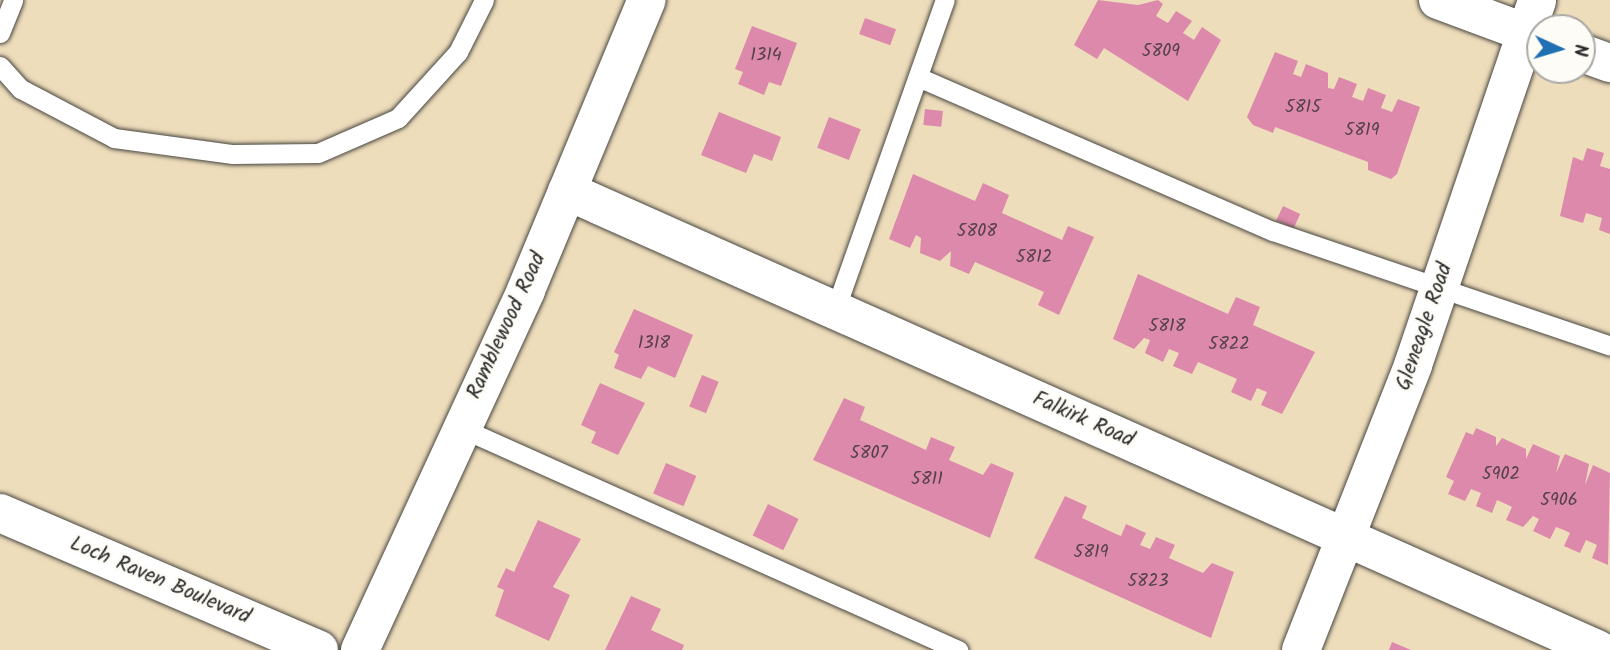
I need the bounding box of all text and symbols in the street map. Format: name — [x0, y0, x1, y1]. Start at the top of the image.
north arrow — [1526, 14, 1596, 84]
house number: 5809 — [1142, 41, 1180, 63]
text: N — [1565, 43, 1595, 57]
house number: 1314 — [750, 45, 782, 67]
house number: 5815 — [1285, 97, 1321, 119]
house number: 5819 — [1345, 120, 1379, 142]
house number: 5808 — [957, 221, 997, 243]
house number: 5812 — [1016, 247, 1052, 269]
street label: Ramblewood Road — [462, 249, 552, 403]
street label: Gleneagle Road — [1391, 260, 1459, 394]
house number: 5818 — [1149, 316, 1185, 338]
house number: 1318 — [638, 333, 670, 355]
house number: 5822 — [1208, 334, 1250, 356]
street label: Falkirk Road — [1028, 386, 1138, 454]
house number: 5807 — [850, 443, 888, 465]
house number: 5902 — [1482, 464, 1520, 486]
house number: 5811 — [911, 469, 943, 491]
house number: 5906 — [1540, 490, 1578, 512]
street label: Loch Raven Boulevard — [66, 532, 254, 630]
house number: 5819 — [1074, 542, 1108, 564]
house number: 5823 — [1127, 571, 1169, 593]

